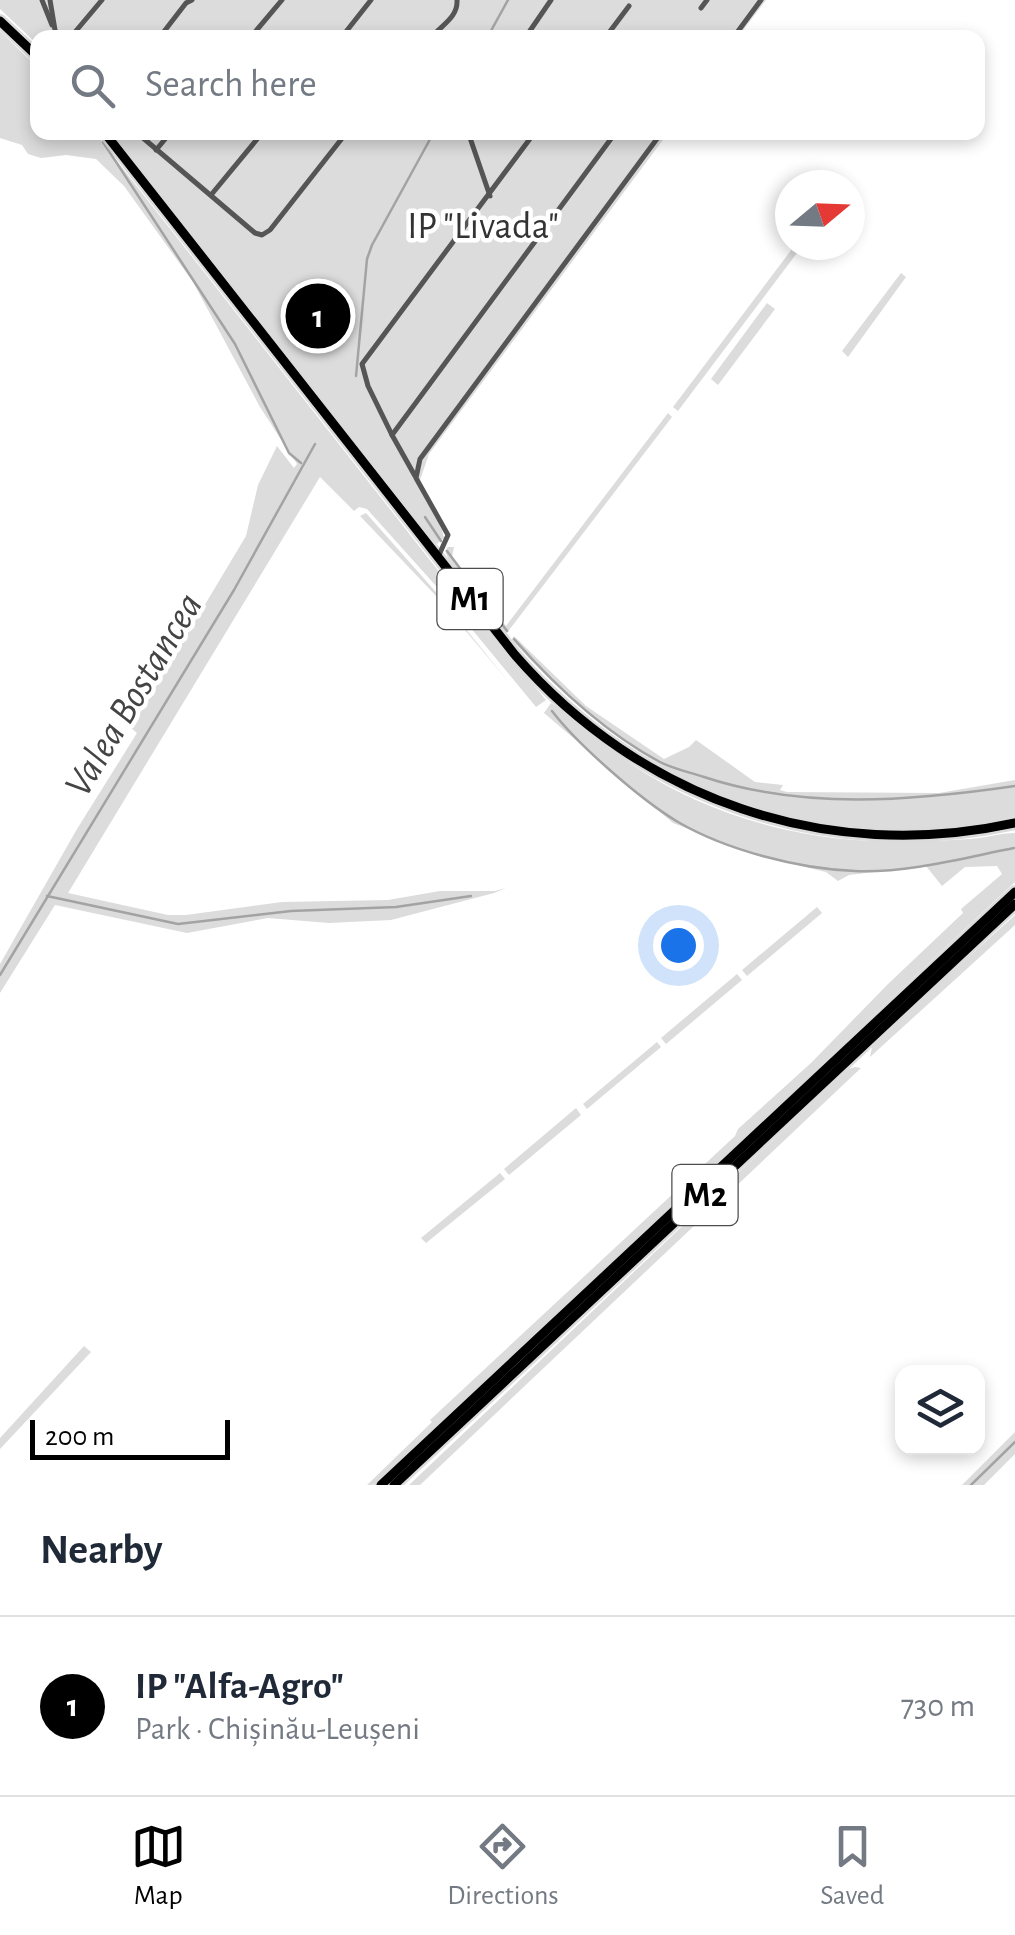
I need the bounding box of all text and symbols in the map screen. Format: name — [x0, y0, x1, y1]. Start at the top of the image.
search box — [30, 30, 985, 140]
icon: search — [65, 58, 120, 113]
text: Search here — [145, 66, 317, 104]
north arrow — [775, 170, 865, 260]
park label: IP "Livada" — [407, 208, 559, 246]
pin: 1 — [286, 278, 350, 354]
road number: M1 — [438, 569, 502, 629]
water label: Valea Bostancea — [58, 586, 210, 804]
your location — [653, 920, 704, 971]
road number: M2 — [672, 1165, 738, 1225]
map controls — [895, 1365, 985, 1455]
button: layers — [895, 1365, 985, 1455]
scale bar — [30, 1415, 230, 1460]
text: 200 m — [45, 1423, 114, 1451]
text: Nearby — [40, 1529, 163, 1571]
text: IP "Alfa-Agro" — [135, 1668, 344, 1706]
text: 1 — [67, 1690, 78, 1722]
text: 730 m — [901, 1690, 975, 1722]
text: Park · Chișinău-Leușeni — [135, 1713, 420, 1745]
tab: Map — [131, 1819, 186, 1913]
tab: Directions — [447, 1819, 559, 1913]
tab: Saved — [820, 1819, 884, 1913]

